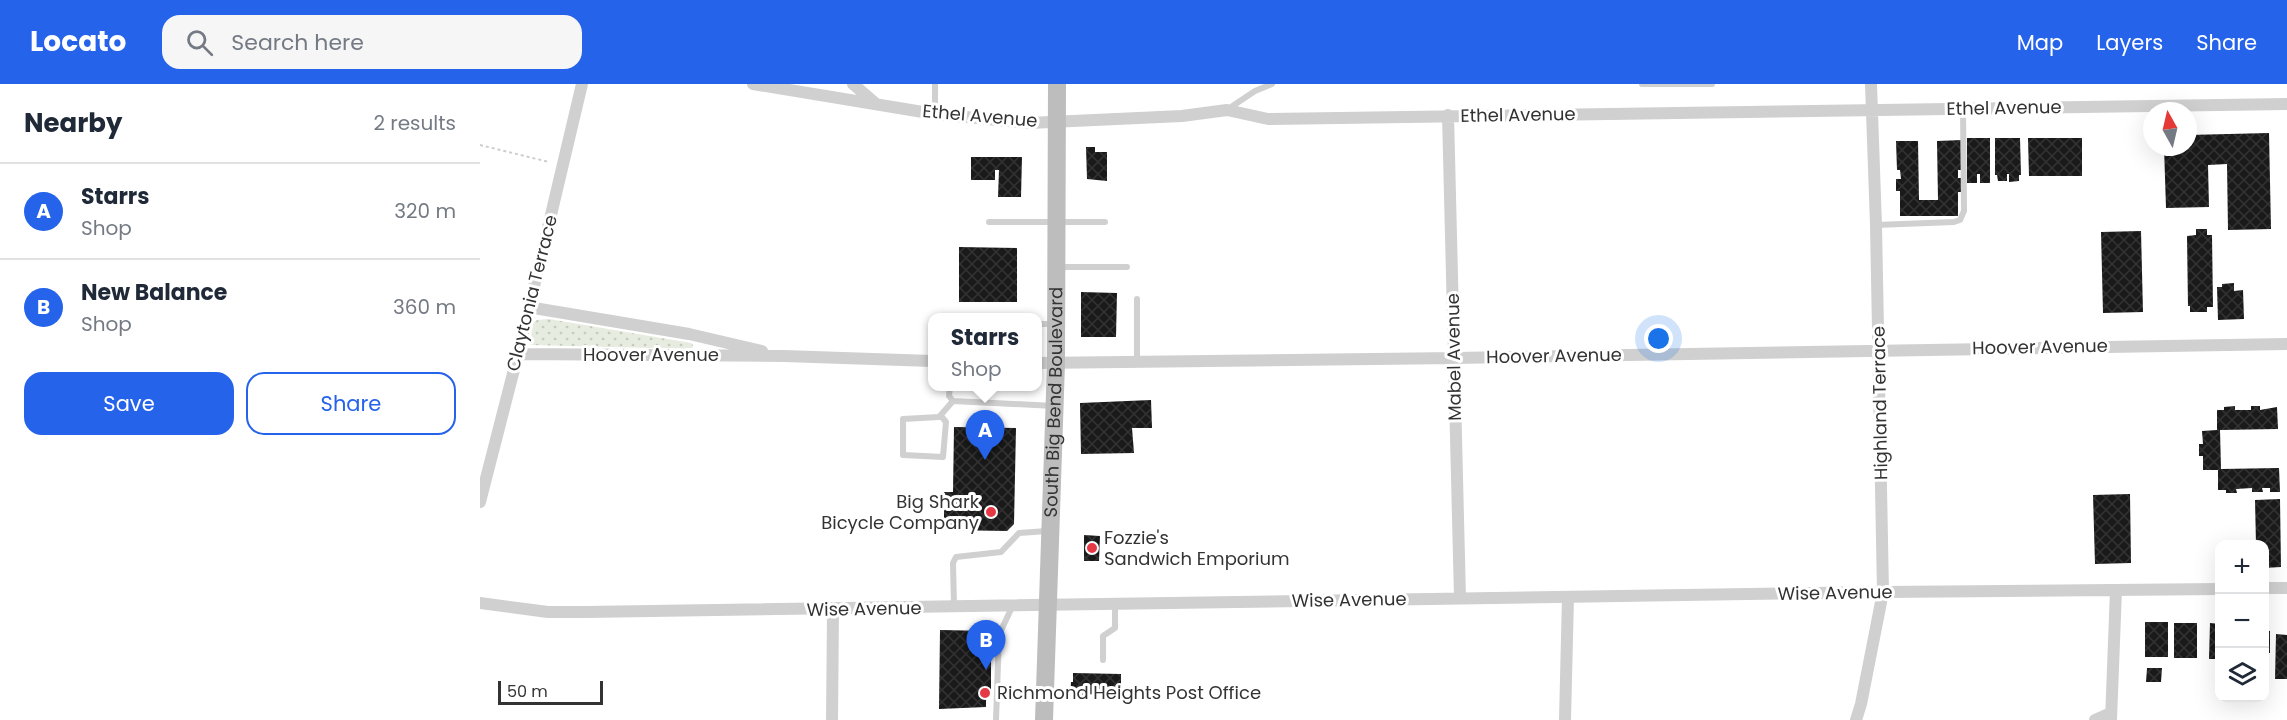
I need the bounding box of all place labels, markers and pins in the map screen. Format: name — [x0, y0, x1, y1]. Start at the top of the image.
pin: A — [966, 410, 1004, 460]
place label: Big Shark Bicycle Company — [821, 489, 980, 535]
marker: Big Shark Bicycle Company — [984, 505, 998, 519]
place label: Fozzie's Sandwich Emporium — [1104, 525, 1290, 571]
marker: Fozzie's Sandwich Emporium — [1085, 541, 1099, 555]
pin: B — [966, 620, 1006, 670]
place label: Richmond Heights Post Office — [997, 680, 1261, 705]
marker: Richmond Heights Post Office — [978, 686, 992, 700]

